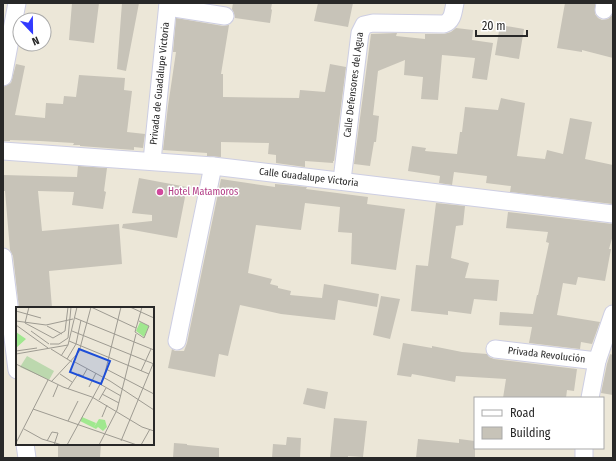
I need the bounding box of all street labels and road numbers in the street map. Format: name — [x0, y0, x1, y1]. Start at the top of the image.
street label: Privada de Guadalupe Victoria — [148, 21, 172, 145]
street label: Calle Defensores del Agua — [341, 31, 366, 138]
street label: Calle Guadalupe Victoria — [258, 166, 359, 189]
street label: Privada Revolución — [507, 345, 586, 366]

